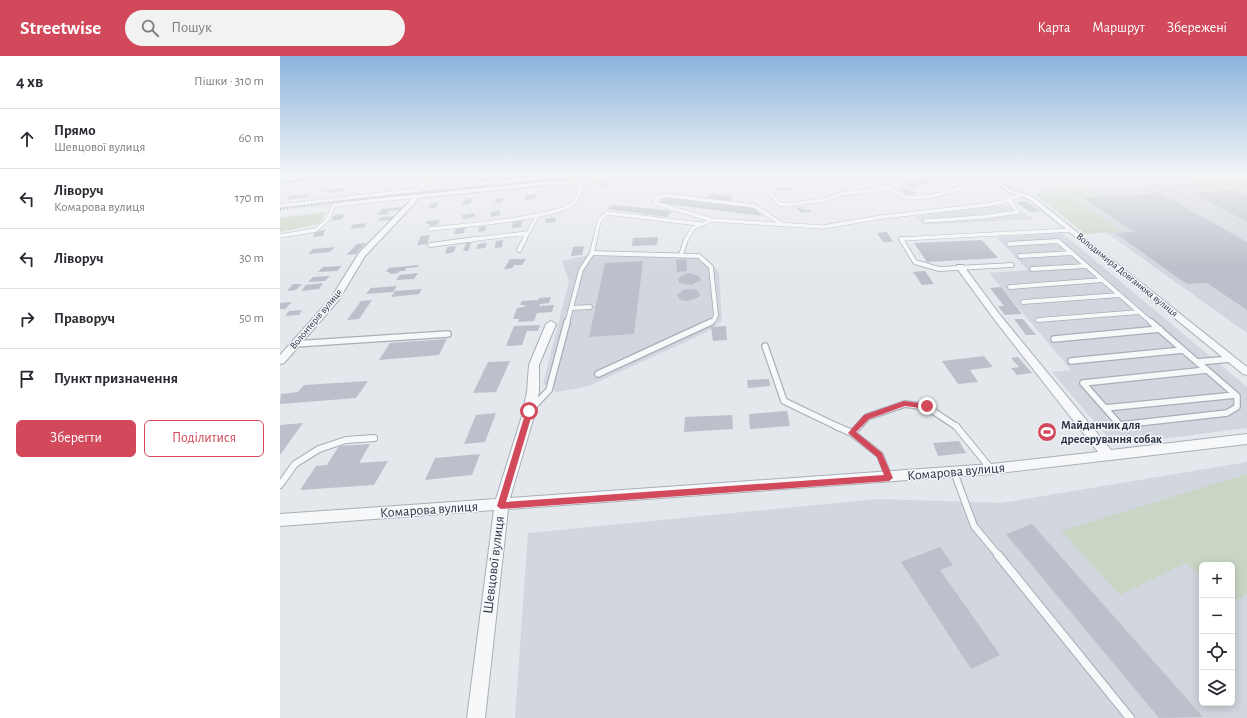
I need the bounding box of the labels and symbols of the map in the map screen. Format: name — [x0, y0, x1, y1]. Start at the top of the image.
street label: Володимира Довганюка вулиця — [1074, 231, 1180, 319]
street label: Волонтерів вулиця — [288, 287, 344, 351]
route end — [918, 397, 936, 415]
route start — [520, 402, 538, 420]
place label: Майданчик для дресерування собак — [1061, 419, 1162, 446]
sports icon: Майданчик для дресерування собак — [1036, 421, 1058, 443]
street label: Комарова вулиця — [906, 461, 1006, 483]
street label: Комарова вулиця — [380, 500, 478, 520]
street label: Шевцової вулиця — [481, 515, 507, 615]

